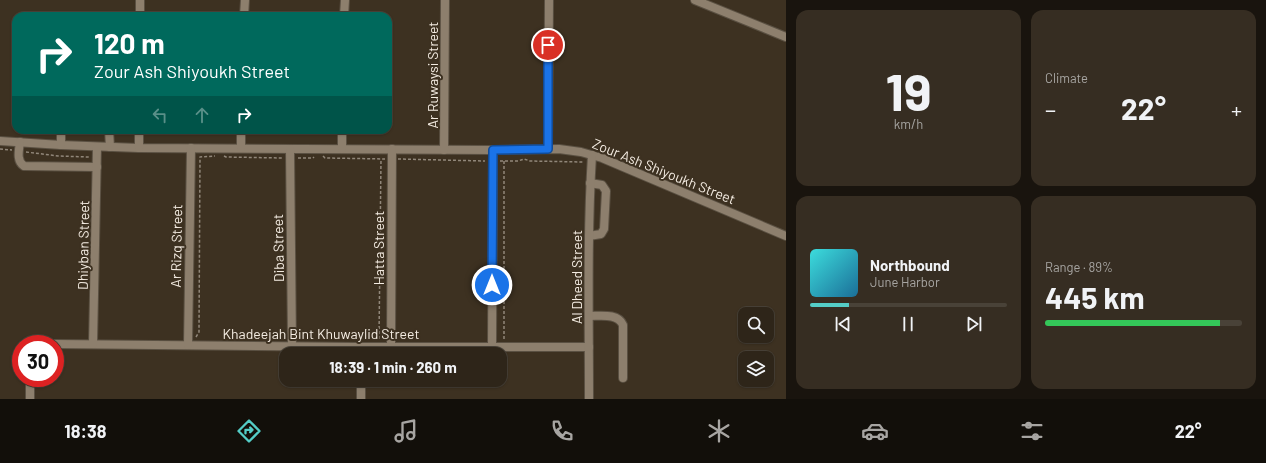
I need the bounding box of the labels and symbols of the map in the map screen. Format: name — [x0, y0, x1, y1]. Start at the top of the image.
street label: Ar Ruwaysi Street — [424, 22, 441, 128]
pin — [531, 28, 565, 62]
street label: Zour Ash Shiyoukh Street — [590, 135, 738, 207]
street label: Dhiyban Street — [74, 200, 92, 290]
street label: Ar Rizq Street — [167, 204, 185, 288]
street label: Hatta Street — [370, 211, 387, 285]
street label: Diba Street — [269, 214, 287, 282]
street label: Al Dheed Street — [568, 230, 585, 324]
position arrow — [471, 264, 513, 306]
street label: Khadeejah Bint Khuwaylid Street — [222, 325, 420, 342]
speed limit sign: 30 — [12, 335, 64, 387]

